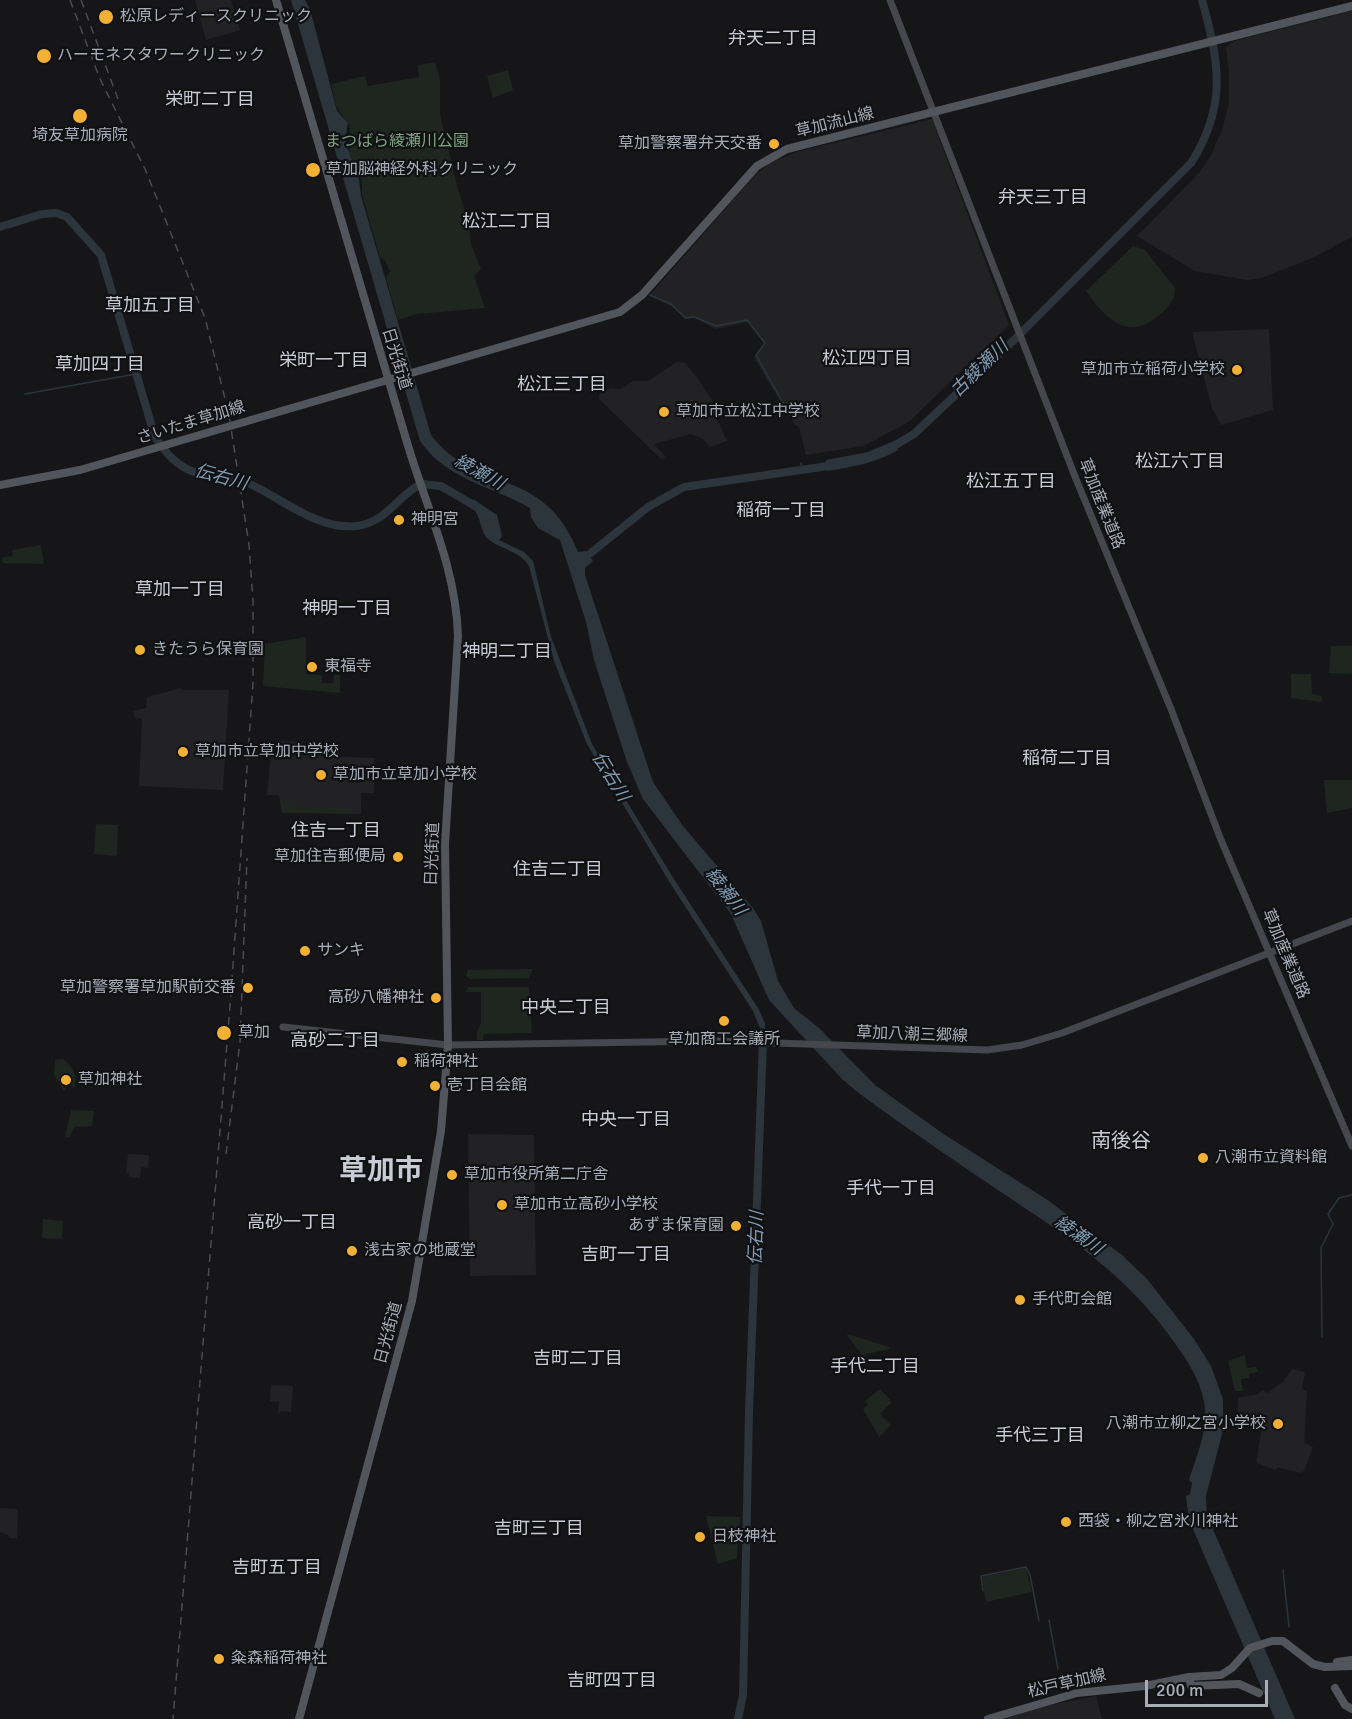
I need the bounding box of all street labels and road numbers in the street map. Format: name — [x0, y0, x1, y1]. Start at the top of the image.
street label: 草加流山線 — [794, 104, 876, 142]
street label: 日光街道 — [377, 326, 415, 392]
street label: さいたま草加線 — [135, 397, 247, 449]
street label: 草加産業道路 — [1074, 456, 1128, 552]
street label: 日光街道 — [422, 822, 444, 886]
street label: 草加産業道路 — [1257, 906, 1313, 1002]
street label: 草加八潮三郷線 — [856, 1023, 968, 1047]
street label: 日光街道 — [371, 1300, 407, 1366]
street label: 松戸草加線 — [1026, 1666, 1108, 1702]

